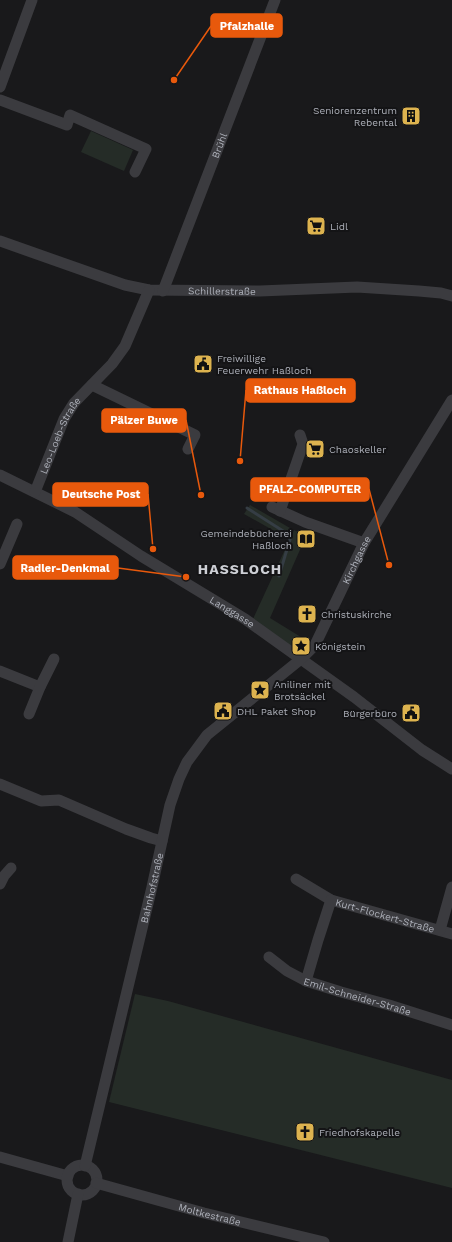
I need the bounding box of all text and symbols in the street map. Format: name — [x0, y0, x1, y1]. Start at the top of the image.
callout: Pfalzhalle — [211, 14, 282, 37]
text: Pfalzhalle — [220, 20, 274, 33]
place label: Seniorenzentrum Rebental — [313, 105, 397, 128]
building icon: Seniorenzentrum Rebental — [400, 105, 422, 127]
street label: Brühl — [210, 131, 229, 160]
supermarket icon: Lidl — [305, 215, 327, 237]
place label: Lidl — [330, 221, 348, 232]
street label: Schillerstraße — [188, 285, 256, 297]
public building icon: Freiwillige Feuerwehr Haßloch — [192, 353, 214, 375]
place label: Freiwillige Feuerwehr Haßloch — [217, 353, 312, 376]
callout: Rathaus Haßloch — [246, 379, 355, 402]
text: Rathaus Haßloch — [254, 384, 346, 397]
street label: Leo-Loeb-Straße — [38, 395, 83, 475]
callout: Pälzer Buwe — [102, 409, 186, 432]
text: Pälzer Buwe — [110, 414, 178, 427]
supermarket icon: Chaoskeller — [304, 438, 326, 460]
place label: Chaoskeller — [329, 444, 386, 455]
callout: PFALZ-COMPUTER — [251, 478, 369, 501]
callout: Deutsche Post — [53, 483, 148, 506]
text: PFALZ-COMPUTER — [259, 483, 362, 496]
text: Deutsche Post — [62, 488, 141, 501]
place label: Gemeindebücherei Haßloch — [200, 528, 292, 551]
library icon: Gemeindebücherei Haßloch — [295, 528, 317, 550]
street label: Kirchgasse — [340, 534, 373, 586]
callout: Radler-Denkmal — [13, 556, 118, 579]
district label: HASSLOCH — [198, 561, 282, 577]
text: Radler-Denkmal — [20, 562, 110, 575]
street label: Langgasse — [208, 594, 257, 630]
church icon: Christuskirche — [296, 603, 318, 625]
place label: Christuskirche — [321, 609, 392, 620]
place icon: Königstein — [290, 635, 312, 657]
place label: Königstein — [315, 641, 365, 652]
place icon: Aniliner mit Brotsäckel — [249, 679, 271, 701]
place label: Aniliner mit Brotsäckel — [274, 679, 332, 702]
public building icon: DHL Paket Shop — [212, 700, 234, 722]
public building icon: Bürgerbüro — [400, 702, 422, 724]
place label: DHL Paket Shop — [237, 706, 316, 717]
place label: Bürgerbüro — [343, 708, 397, 719]
street label: Bahnhofstraße — [139, 852, 165, 924]
street label: Kurt-Flockert-Straße — [334, 897, 436, 935]
street label: Emil-Schneider-Straße — [302, 976, 413, 1018]
church icon: Friedhofskapelle — [294, 1121, 316, 1143]
place label: Friedhofskapelle — [319, 1127, 400, 1138]
street label: Moltkestraße — [177, 1201, 242, 1228]

